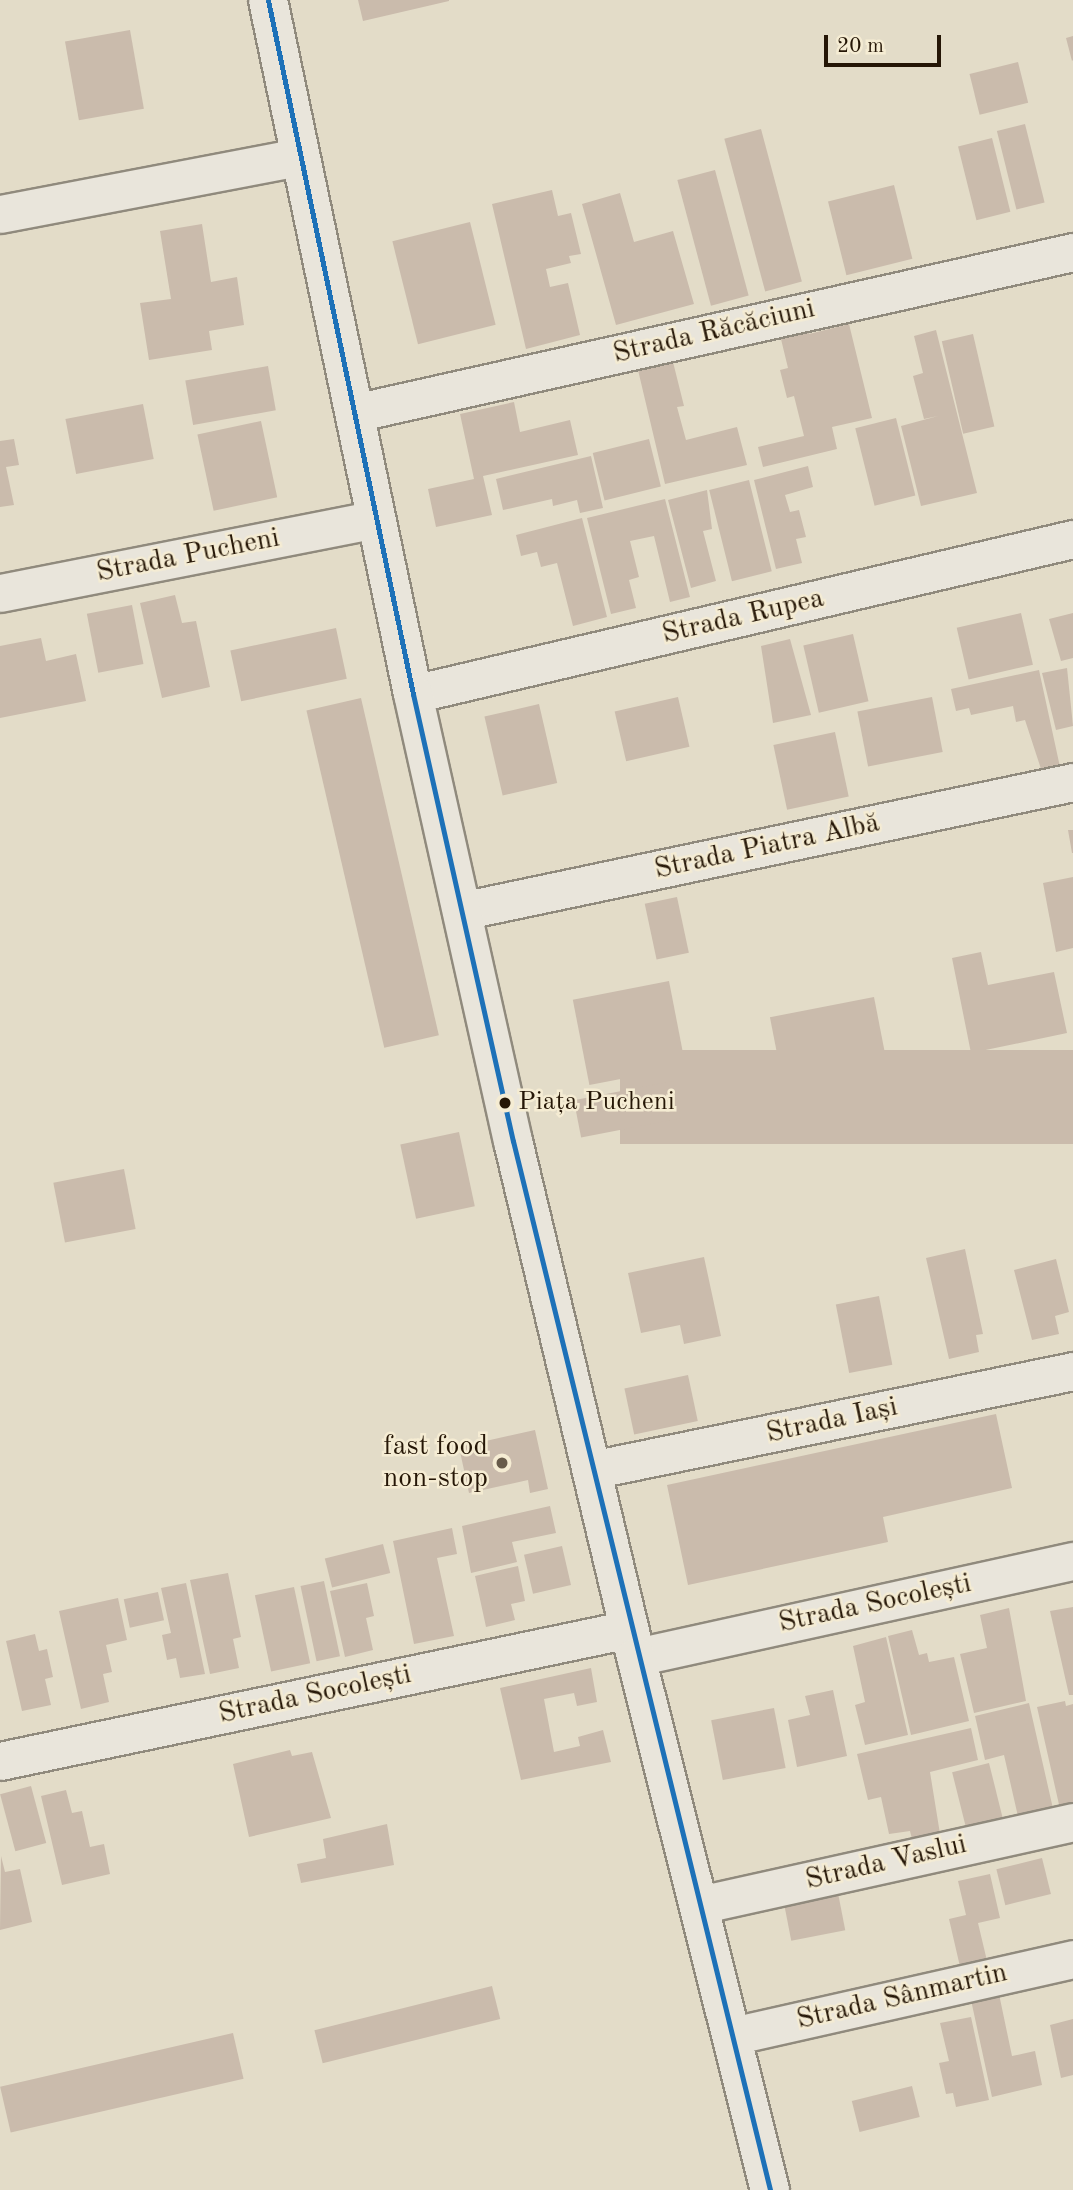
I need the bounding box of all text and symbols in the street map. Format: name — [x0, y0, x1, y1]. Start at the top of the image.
scale bar — [828, 21, 945, 65]
text: 20 m — [837, 36, 884, 57]
street label: Strada Răcăciuni — [610, 292, 818, 372]
street label: Strada Pucheni — [94, 522, 282, 590]
street label: Strada Rupea — [659, 582, 827, 652]
street label: Strada Piatra Albă — [651, 807, 883, 887]
place label: Piața Pucheni — [518, 1087, 675, 1119]
marker: Piața Pucheni — [498, 1096, 512, 1110]
street label: Strada Iași — [763, 1391, 901, 1451]
place label: fast food non-stop — [383, 1430, 488, 1496]
marker: fast food non-stop — [494, 1455, 510, 1471]
street label: Strada Socolești — [776, 1567, 974, 1641]
street label: Strada Socolești — [216, 1658, 414, 1732]
street label: Strada Vaslui — [802, 1828, 970, 1898]
street label: Strada Sânmartin — [793, 1956, 1011, 2038]

